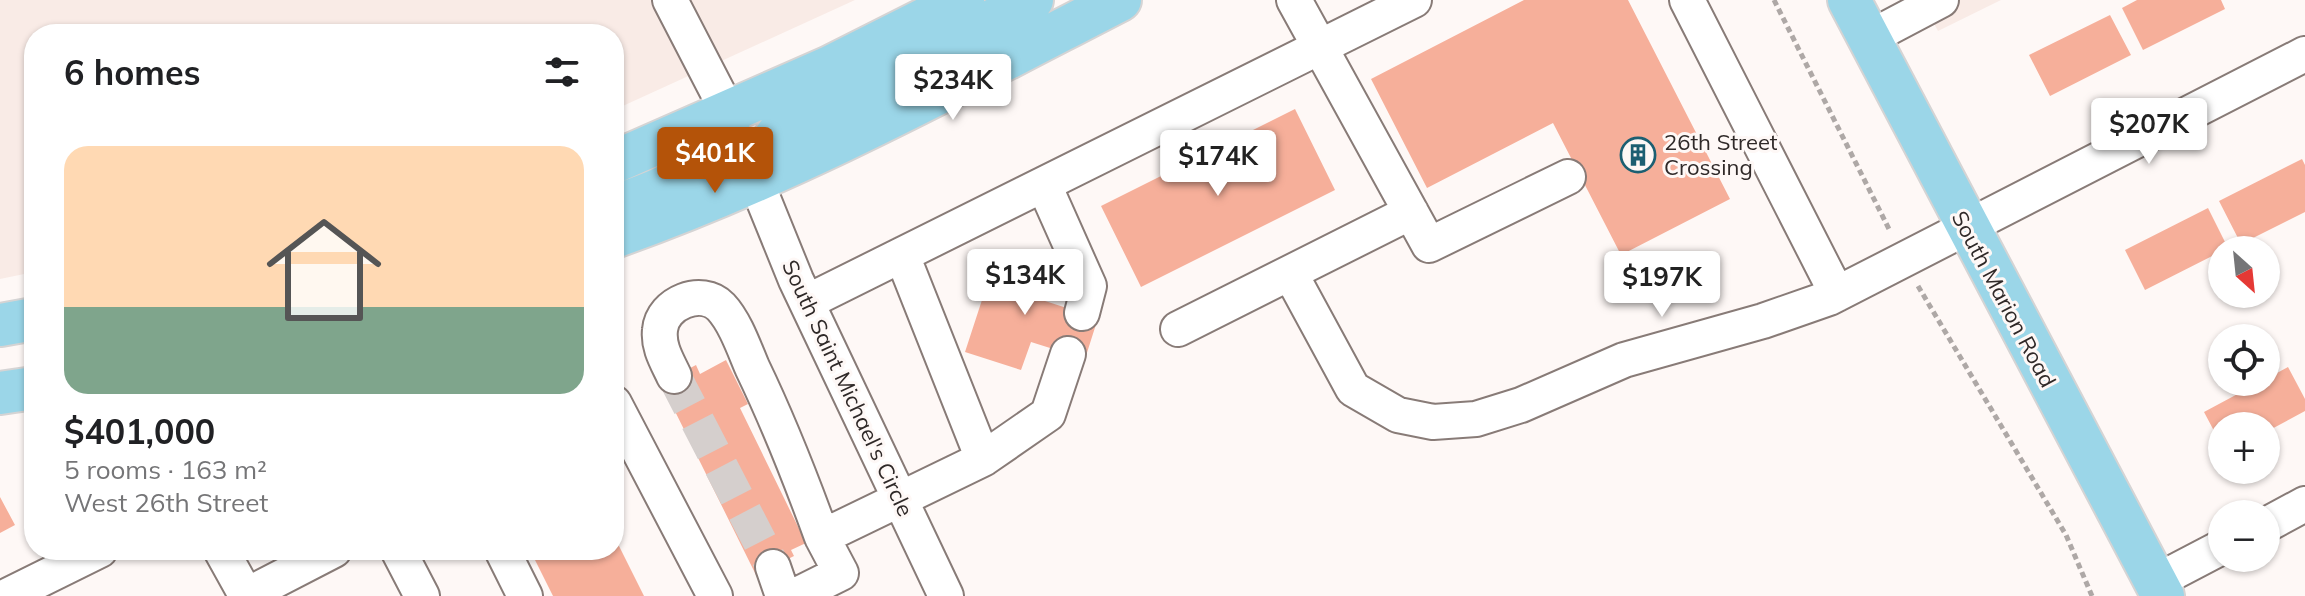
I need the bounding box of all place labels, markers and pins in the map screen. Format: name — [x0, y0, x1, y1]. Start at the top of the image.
pin: $234K — [897, 54, 1009, 122]
pin: $207K — [2093, 98, 2205, 166]
pin: $401K — [659, 127, 771, 195]
place label: 26th Street Crossing — [1664, 128, 1778, 181]
pin: $174K — [1162, 130, 1274, 198]
building icon: 26th Street Crossing — [1619, 136, 1657, 174]
pin: $134K — [969, 249, 1081, 317]
pin: $197K — [1606, 251, 1718, 319]

